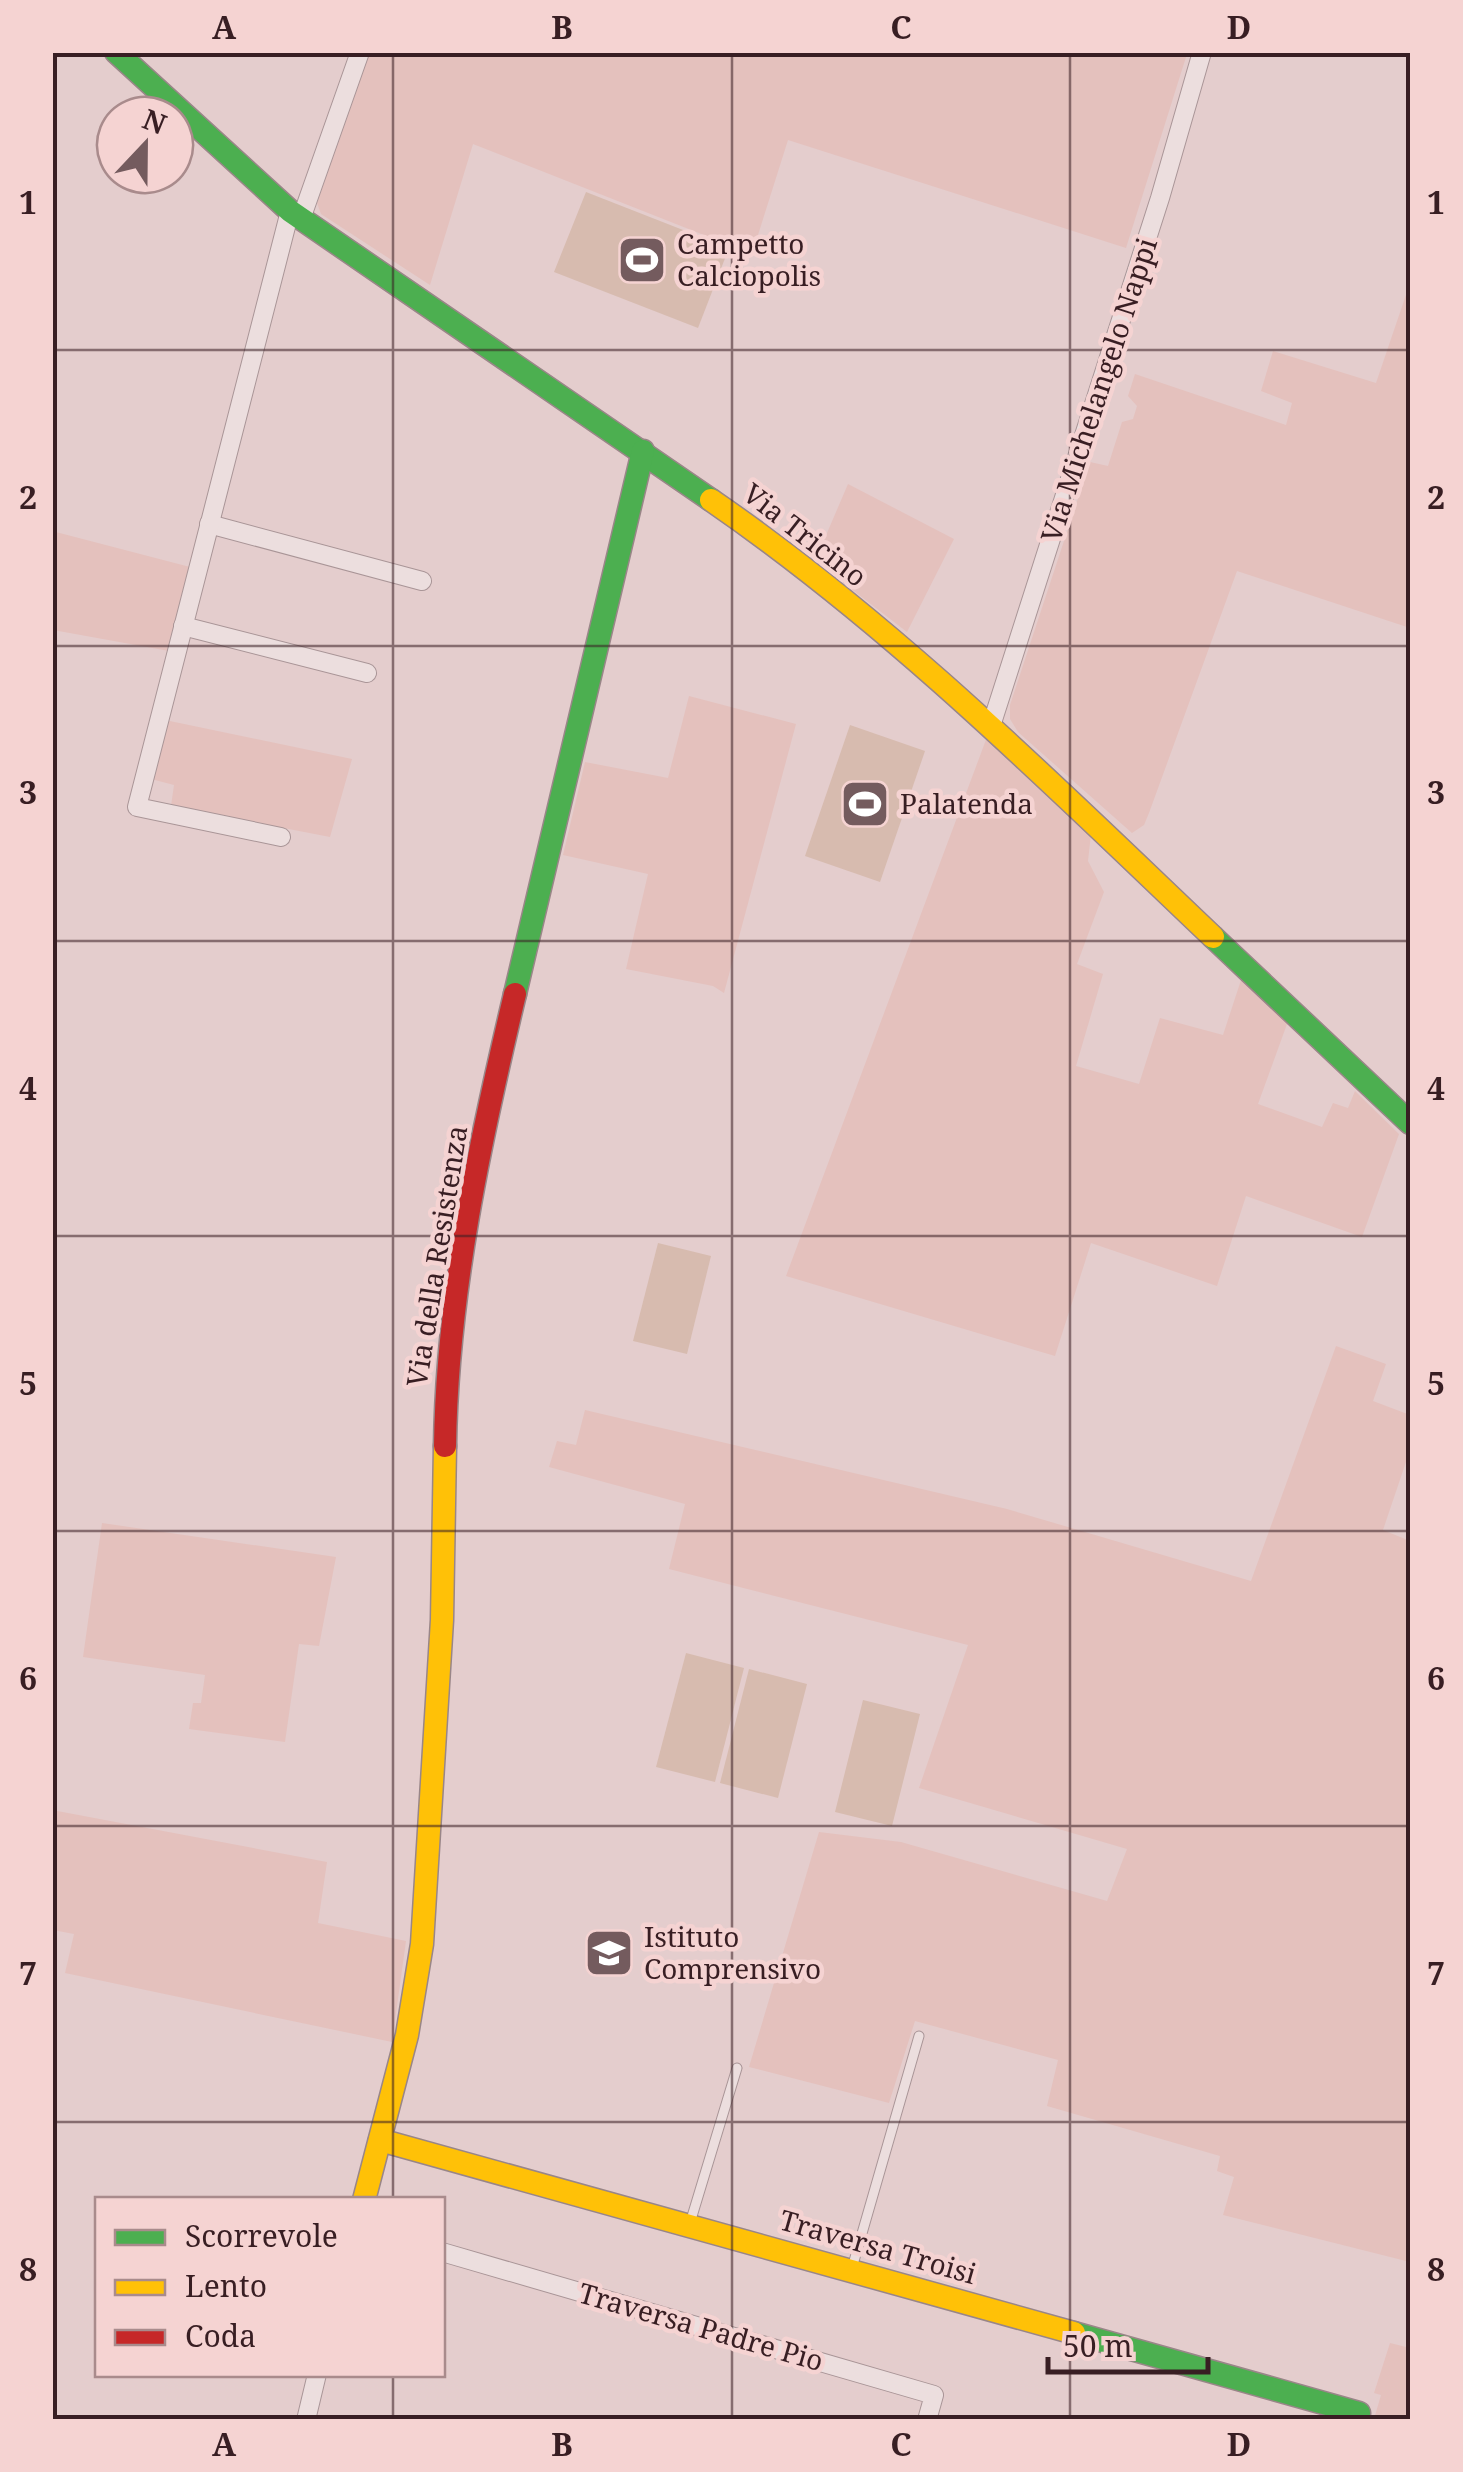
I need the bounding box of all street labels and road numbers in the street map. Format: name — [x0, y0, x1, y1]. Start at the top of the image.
street label: Via Michelangelo Nappi — [1031, 233, 1165, 547]
street label: Via Tricino — [736, 474, 875, 594]
street label: Via della Resistenza — [397, 1122, 475, 1389]
street label: Traversa Troisi — [776, 2200, 981, 2292]
street label: Traversa Padre Pio — [574, 2273, 828, 2379]

